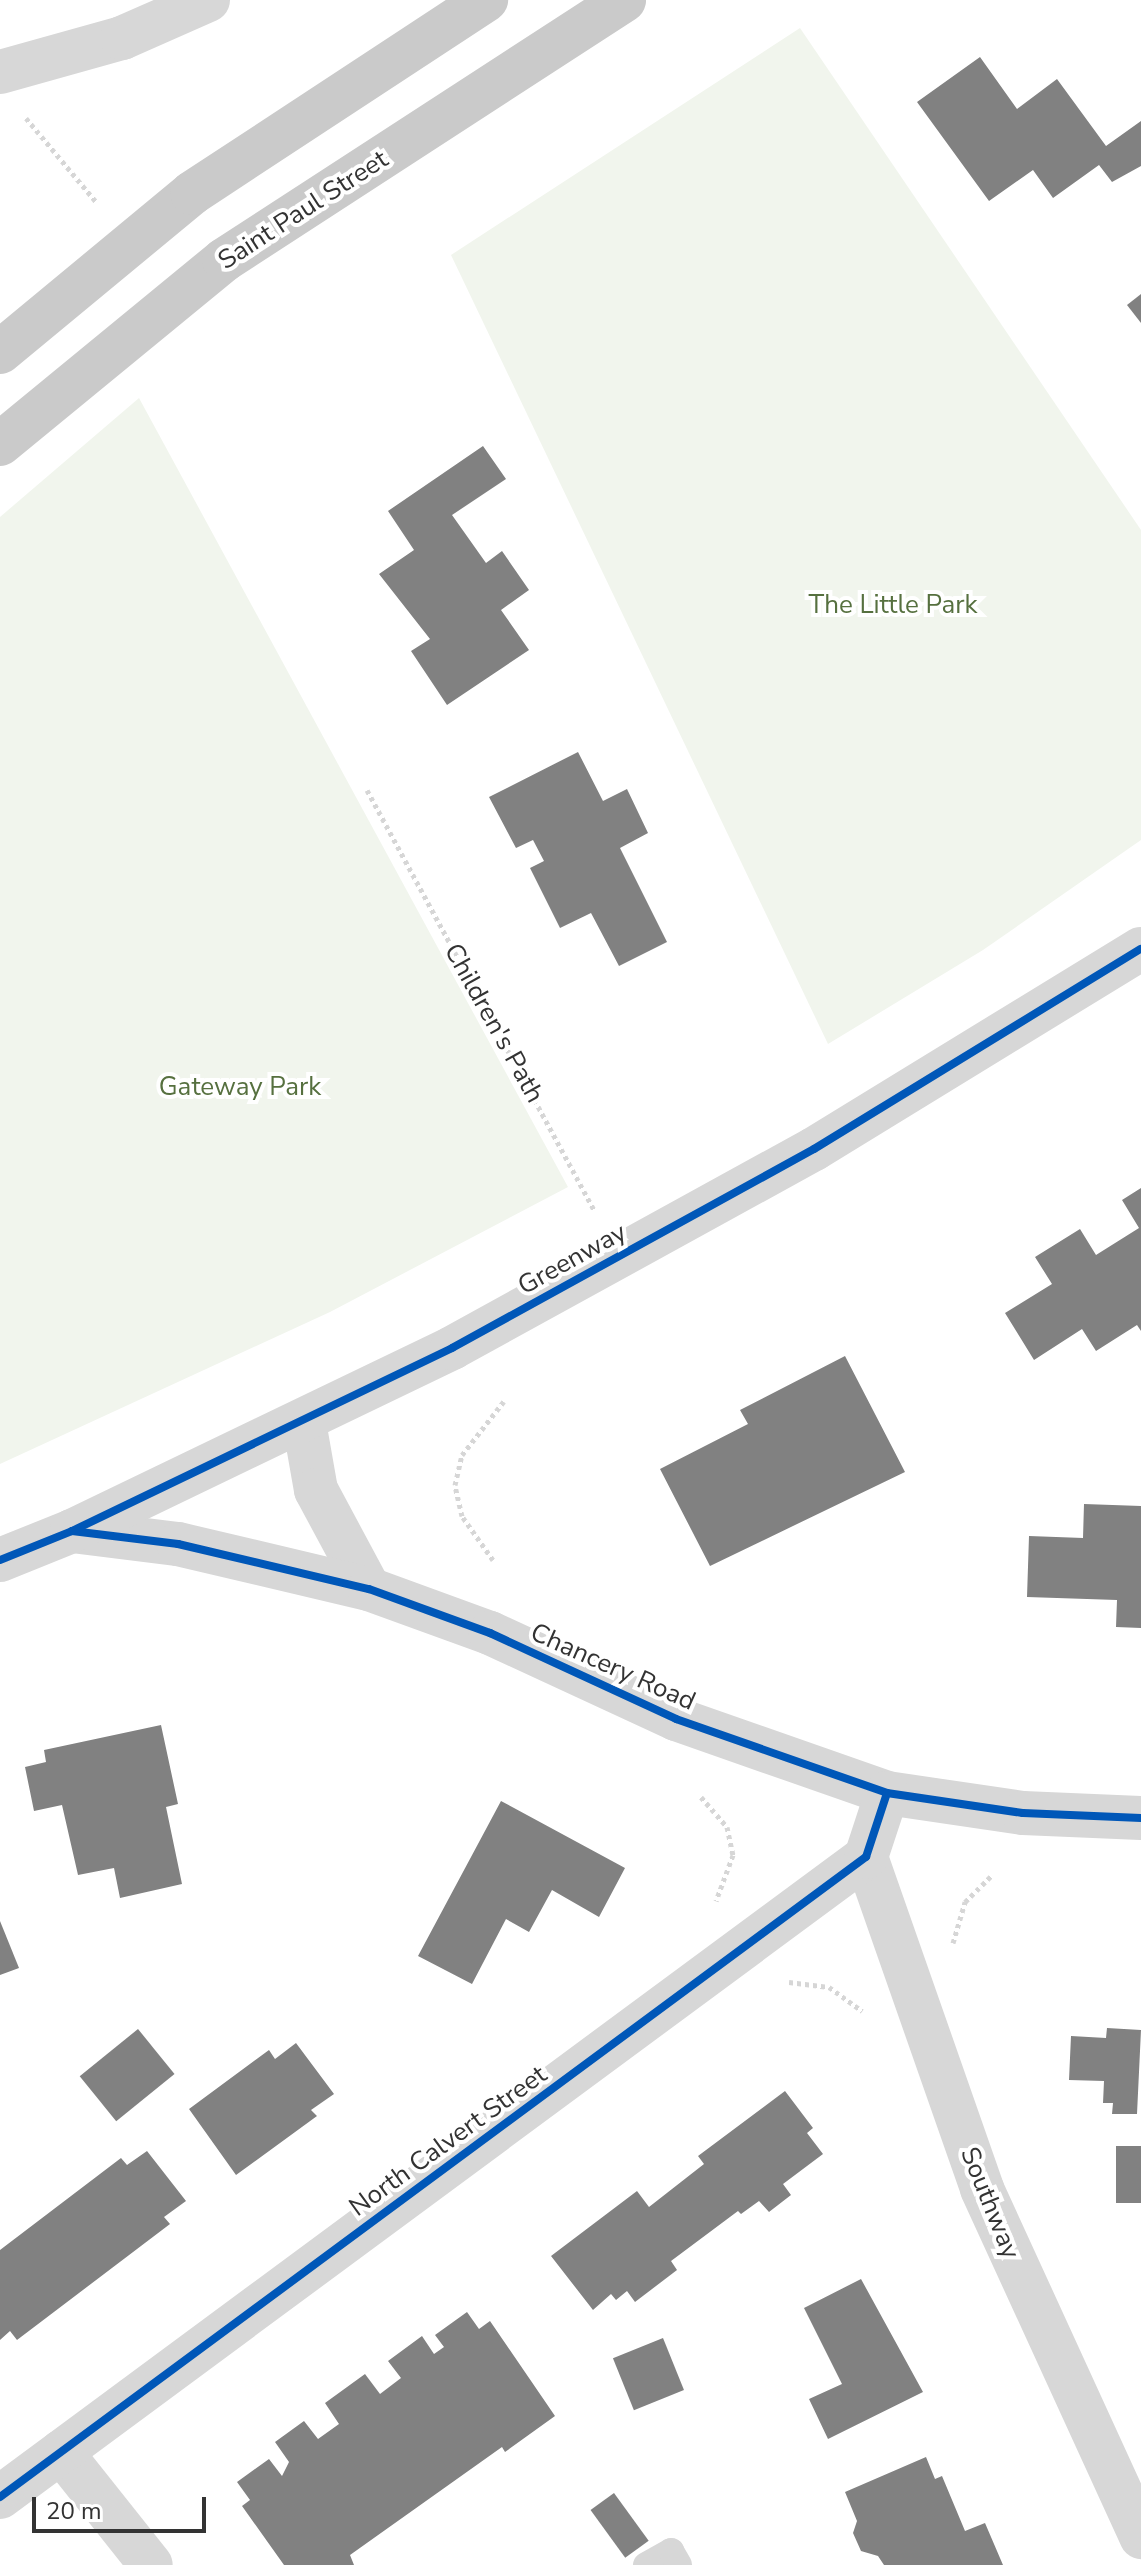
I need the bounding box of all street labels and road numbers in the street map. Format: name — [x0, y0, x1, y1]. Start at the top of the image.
street label: Saint Paul Street — [212, 144, 394, 276]
street label: Children's Path — [437, 938, 551, 1108]
street label: Greenway — [512, 1217, 632, 1301]
street label: Chancery Road — [526, 1617, 700, 1717]
street label: North Calvert Street — [343, 2059, 553, 2223]
street label: Southway — [954, 2143, 1026, 2263]

